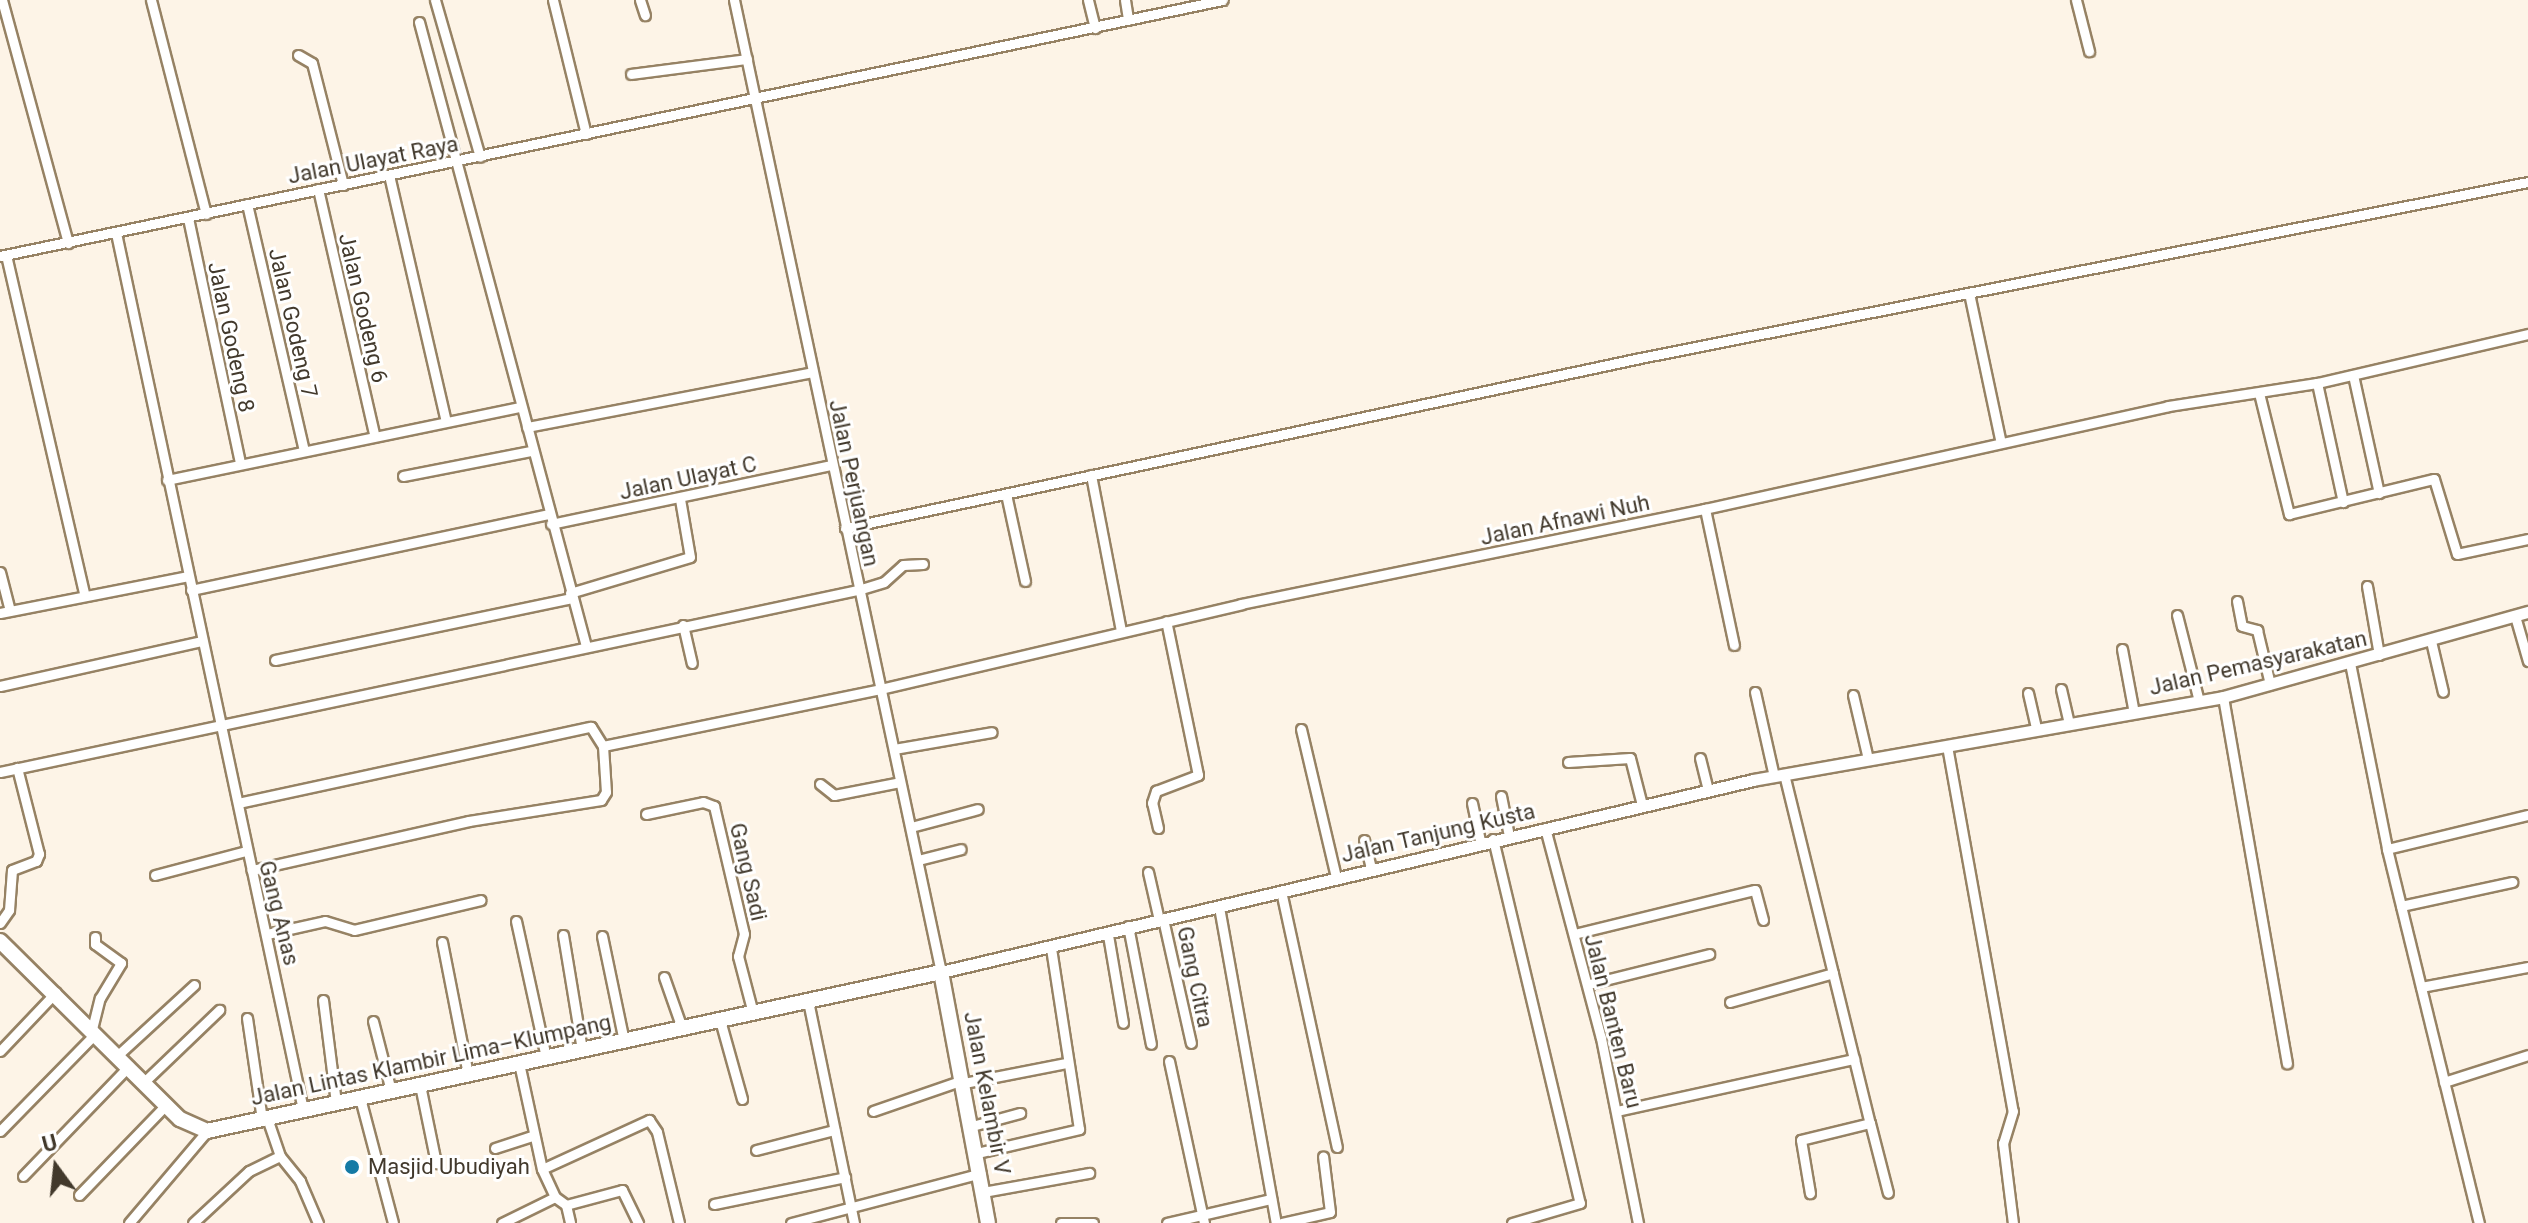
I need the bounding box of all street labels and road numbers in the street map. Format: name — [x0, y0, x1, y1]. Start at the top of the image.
street label: Jalan Ulayat Raya — [286, 131, 460, 189]
street label: Jalan Godeng 6 — [333, 231, 393, 385]
street label: Jalan Godeng 7 — [263, 246, 323, 400]
street label: Jalan Godeng 8 — [202, 259, 260, 415]
street label: Jalan Perjuangan — [823, 397, 885, 569]
street label: Jalan Ulayat C — [617, 451, 759, 505]
street label: Jalan Afnawi Nuh — [1478, 489, 1652, 551]
street label: Jalan Pemasyarakatan — [2147, 625, 2369, 701]
street label: Jalan Tanjung Kusta — [1338, 798, 1538, 868]
street label: Gang Sadi — [724, 820, 772, 924]
street label: Gang Anas — [253, 858, 305, 968]
street label: Gang Citra — [1171, 924, 1219, 1030]
street label: Jalan Banten Baru — [1579, 931, 1647, 1111]
street label: Jalan Lintas Klambir Lima–Klumpang — [248, 1009, 614, 1111]
street label: Jalan Kelambir V — [958, 1009, 1016, 1177]

